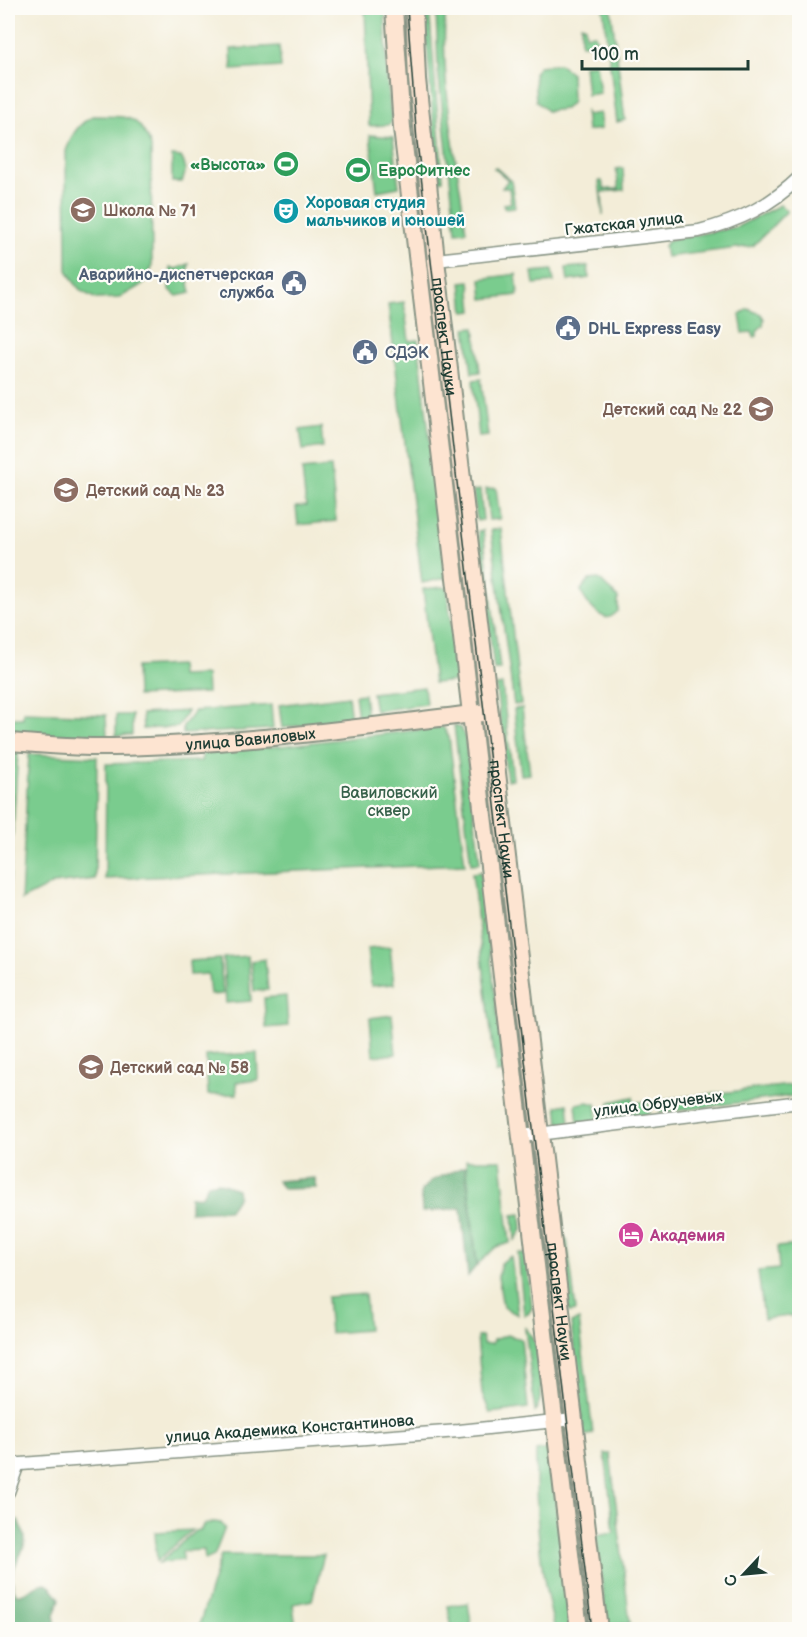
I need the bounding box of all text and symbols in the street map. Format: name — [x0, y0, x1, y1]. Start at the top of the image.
scale bar — [582, 33, 748, 71]
text: 100 m — [591, 44, 639, 65]
sports icon: «Высота» — [271, 149, 301, 179]
sports icon: ЕвроФитнес — [343, 155, 373, 185]
place label: «Высота» — [190, 156, 266, 175]
place label: ЕвроФитнес — [378, 162, 470, 181]
place label: Хоровая студия мальчиков и юношей — [305, 194, 465, 231]
school or university icon: Школа № 71 — [68, 195, 98, 225]
theatre icon: Хоровая студия мальчиков и юношей — [271, 196, 301, 226]
place label: Школа № 71 — [103, 202, 196, 221]
street label: Гжатская улица — [564, 209, 685, 240]
place label: Аварийно-диспетчерская служба — [78, 266, 275, 303]
public building icon: Аварийно-диспетчерская служба — [279, 268, 309, 298]
street label: проспект Науки — [427, 276, 460, 397]
public building icon: DHL Express Easy — [553, 313, 583, 343]
place label: DHL Express Easy — [588, 320, 722, 339]
public building icon: СДЭК — [350, 337, 380, 367]
place label: СДЭК — [385, 344, 429, 363]
school or university icon: Детский сад № 22 — [746, 394, 776, 424]
place label: Детский сад № 22 — [603, 401, 742, 420]
school or university icon: Детский сад № 23 — [51, 475, 81, 505]
place label: Детский сад № 23 — [86, 482, 225, 501]
street label: улица Вавиловых — [185, 725, 317, 755]
street label: проспект Науки — [485, 759, 517, 879]
park label: Вавиловский сквер — [340, 784, 438, 821]
school or university icon: Детский сад № 58 — [76, 1052, 106, 1082]
place label: Детский сад № 58 — [110, 1059, 249, 1078]
street label: улица Обручевых — [593, 1087, 724, 1122]
hotel icon: Академия — [616, 1220, 646, 1250]
place label: Академия — [649, 1227, 725, 1246]
street label: проспект Науки — [542, 1241, 575, 1362]
street label: улица Академика Константинова — [165, 1411, 415, 1448]
north arrow — [714, 1544, 774, 1604]
text: С — [721, 1571, 743, 1589]

